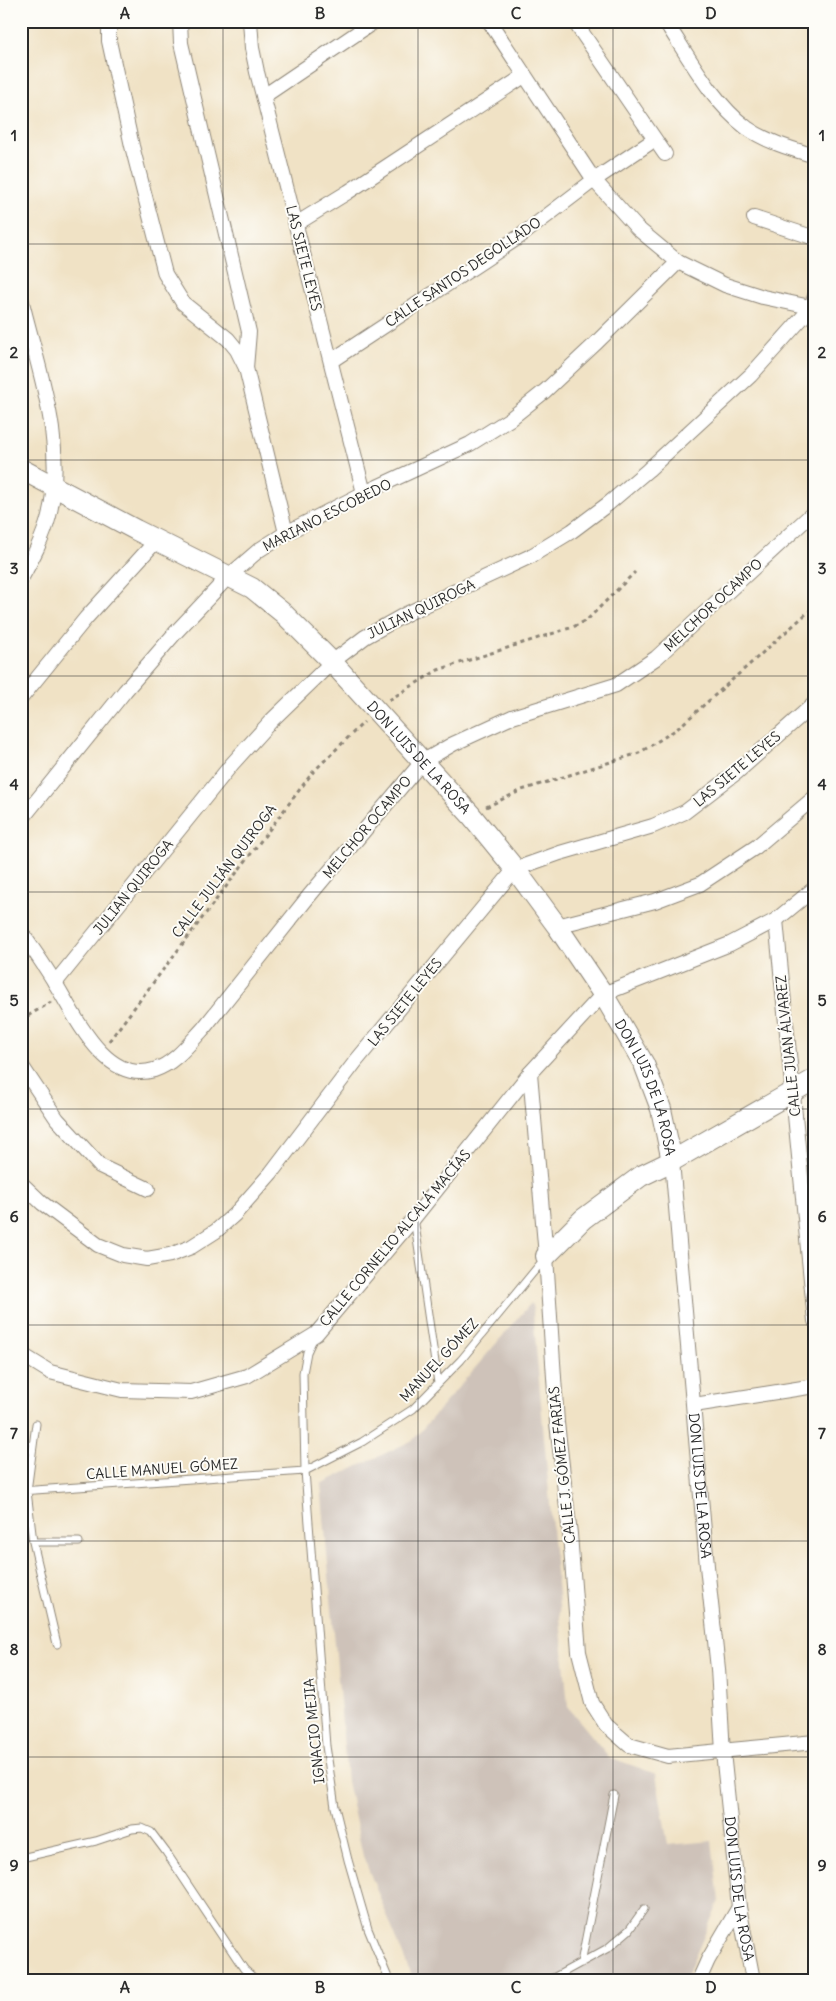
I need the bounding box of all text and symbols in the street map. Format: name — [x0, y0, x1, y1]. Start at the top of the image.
text: A — [120, 3, 130, 23]
text: B — [315, 3, 326, 23]
text: C — [511, 3, 522, 23]
text: D — [705, 3, 717, 23]
text: 1 — [11, 125, 17, 145]
text: 1 — [819, 125, 825, 145]
street label: LAS SIETE LEYES — [282, 203, 326, 313]
street label: CALLE SANTOS DEGOLLADO — [382, 213, 545, 331]
text: 2 — [10, 342, 19, 362]
text: 2 — [818, 342, 827, 362]
street label: MARIANO ESCOBEDO — [260, 475, 395, 555]
street label: MELCHOR OCAMPO — [660, 554, 766, 655]
text: 3 — [9, 558, 19, 578]
text: 3 — [817, 558, 827, 578]
street label: JULIAN QUIROGA — [364, 575, 478, 643]
street label: DON LUIS DE LA ROSA — [363, 697, 474, 818]
street label: LAS SIETE LEYES — [690, 727, 784, 811]
street label: MELCHOR OCAMPO — [319, 772, 415, 882]
text: 4 — [9, 774, 19, 794]
text: 4 — [817, 774, 827, 794]
street label: CALLE JULIÁN QUIROGA — [168, 801, 280, 941]
street label: JULIAN QUIROGA — [89, 836, 177, 938]
street label: LAS SIETE LEYES — [364, 954, 446, 1050]
street label: CALLE JUAN ÁLVAREZ — [772, 975, 804, 1117]
text: 5 — [9, 990, 19, 1010]
text: 5 — [817, 990, 827, 1010]
street label: DON LUIS DE LA ROSA — [611, 1016, 680, 1157]
street label: CALLE CORNELIO ALCALÁ MACÍAS — [316, 1146, 475, 1330]
text: 6 — [9, 1206, 19, 1226]
text: 6 — [817, 1206, 827, 1226]
street label: MANUEL GÓMEZ — [396, 1315, 482, 1405]
street label: CALLE J. GÓMEZ FARIAS — [545, 1385, 579, 1545]
street label: DON LUIS DE LA ROSA — [685, 1412, 715, 1559]
text: 7 — [10, 1423, 18, 1443]
text: 7 — [818, 1423, 826, 1443]
street label: CALLE MANUEL GÓMEZ — [85, 1455, 239, 1483]
text: 8 — [9, 1639, 19, 1659]
text: 8 — [817, 1639, 827, 1659]
street label: IGNACIO MEJIA — [300, 1677, 328, 1785]
street label: DON LUIS DE LA ROSA — [721, 1816, 758, 1963]
text: 9 — [9, 1855, 19, 1875]
text: 9 — [817, 1855, 827, 1875]
text: A — [120, 1977, 130, 1997]
text: B — [315, 1977, 326, 1997]
text: C — [511, 1977, 522, 1997]
text: D — [705, 1977, 717, 1997]

